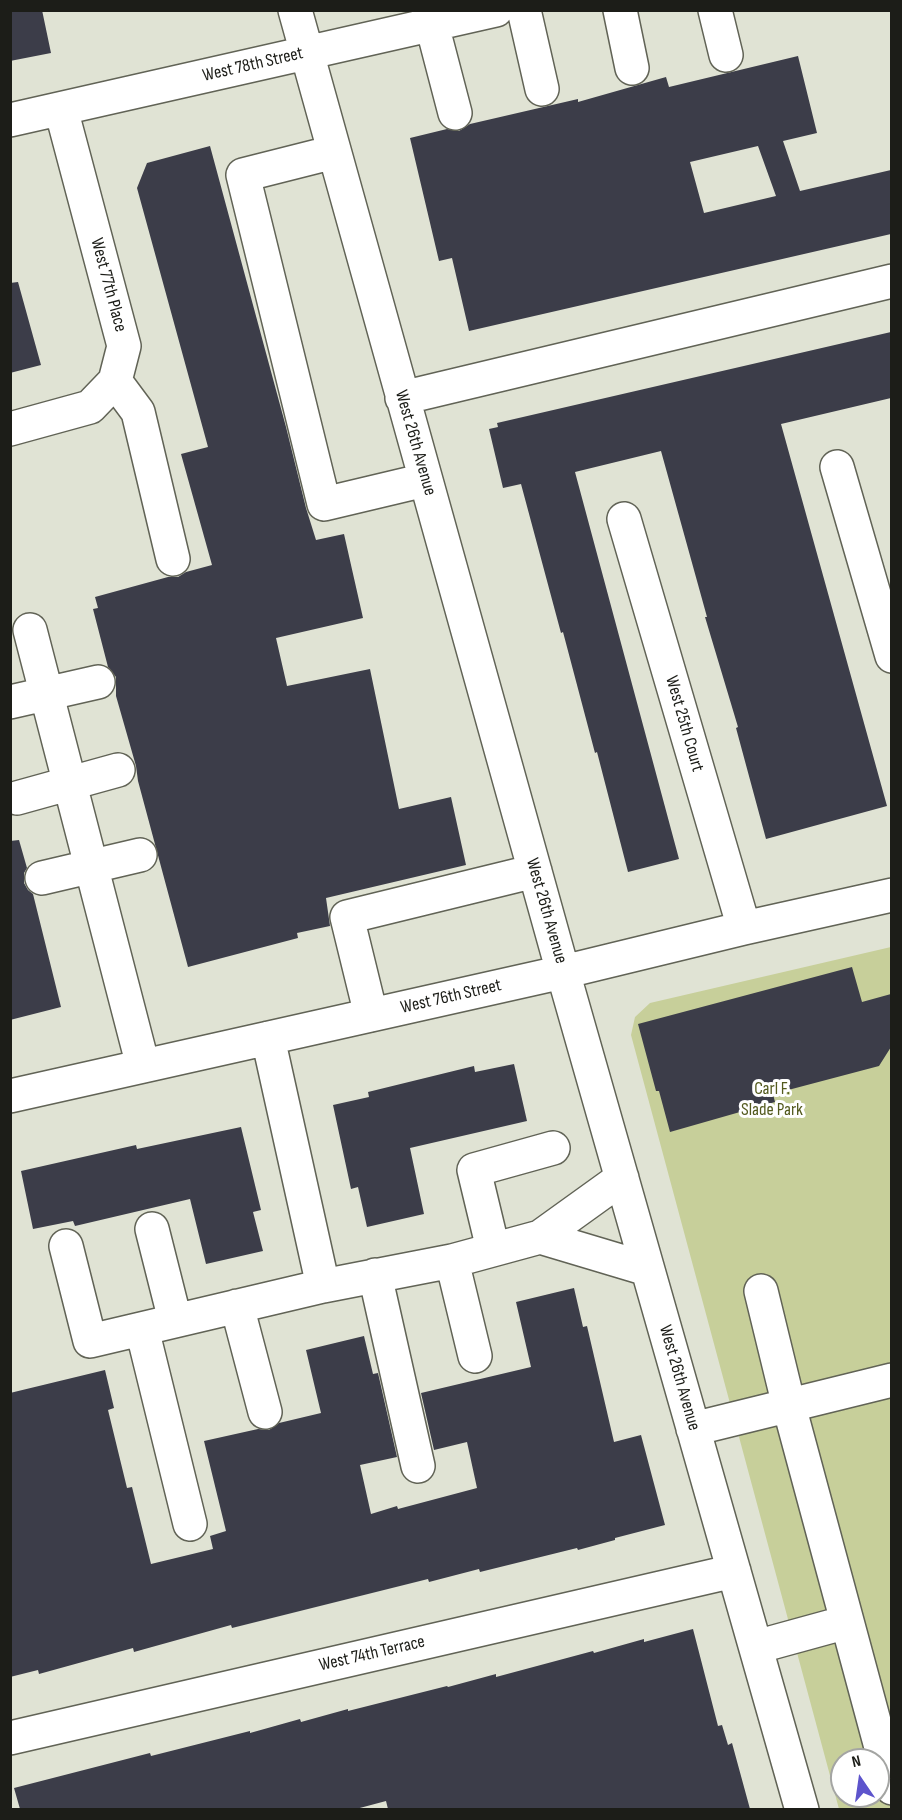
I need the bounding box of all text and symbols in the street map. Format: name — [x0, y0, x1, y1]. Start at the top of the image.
street label: West 78th Street — [201, 43, 305, 87]
street label: West 77th Place — [85, 236, 131, 334]
street label: West 26th Avenue — [390, 388, 440, 498]
street label: West 25th Court — [660, 674, 708, 774]
street label: West 26th Avenue — [521, 856, 571, 966]
street label: West 76th Street — [399, 975, 503, 1019]
park label: Carl F. Slade Park — [741, 1078, 803, 1120]
street label: West 26th Avenue — [654, 1323, 704, 1433]
street label: West 74th Terrace — [317, 1631, 427, 1677]
north arrow — [830, 1748, 890, 1808]
text: N — [850, 1752, 863, 1772]

